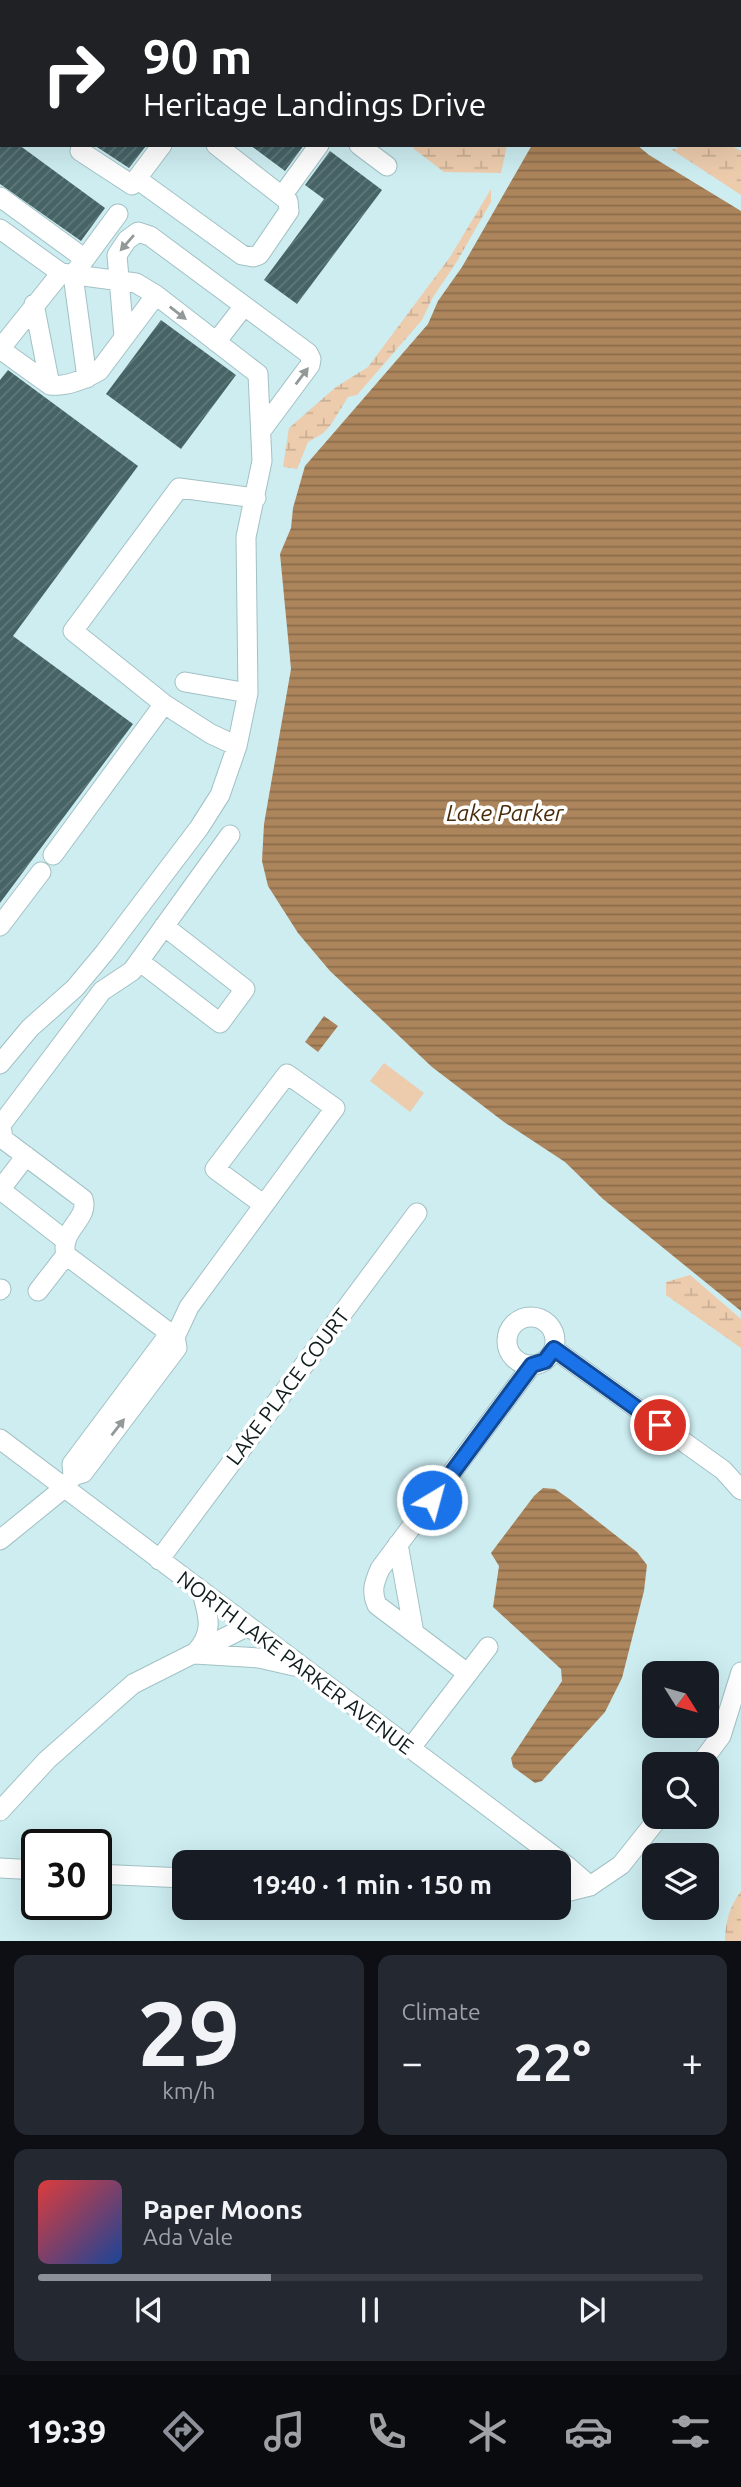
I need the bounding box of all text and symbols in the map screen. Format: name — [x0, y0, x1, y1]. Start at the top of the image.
icon: right — [28, 28, 119, 119]
text: 90 m — [143, 28, 252, 83]
text: Heritage Landings Drive — [143, 86, 486, 122]
one-way arrow — [119, 234, 135, 252]
one-way arrow — [169, 305, 187, 320]
one-way arrow — [295, 367, 309, 385]
water label: Lake Parker — [446, 800, 565, 825]
street label: LAKE PLACE COURT — [221, 1303, 354, 1469]
pin — [630, 1395, 690, 1455]
icon: arrive — [641, 1406, 679, 1444]
one-way arrow — [111, 1419, 126, 1437]
position arrow — [395, 1463, 469, 1537]
street label: NORTH LAKE PARKER AVENUE — [173, 1566, 418, 1759]
north arrow — [642, 1661, 719, 1738]
map controls — [642, 1661, 719, 1920]
button: search — [642, 1752, 719, 1829]
speed limit sign: 30 — [21, 1829, 112, 1920]
button: layers — [642, 1843, 719, 1920]
text: 19:40 · 1 min · 150 m — [251, 1870, 492, 1899]
text: 29 — [137, 1981, 240, 2083]
text: Climate — [402, 1999, 481, 2024]
text: 22° — [514, 2033, 591, 2091]
text: − — [402, 2041, 423, 2083]
text: + — [682, 2041, 703, 2083]
text: km/h — [162, 2078, 215, 2103]
text: Paper Moons — [143, 2195, 302, 2224]
text: Ada Vale — [143, 2224, 233, 2249]
icon: previous — [130, 2291, 168, 2329]
icon: pause — [351, 2291, 389, 2329]
icon: next — [573, 2291, 611, 2329]
icon: directions — [159, 2407, 208, 2456]
icon: music — [260, 2407, 309, 2456]
icon: phone — [362, 2407, 411, 2456]
icon: climate — [463, 2407, 512, 2456]
icon: car — [564, 2407, 613, 2456]
icon: filters — [666, 2407, 715, 2456]
text: 19:39 — [26, 2413, 106, 2449]

